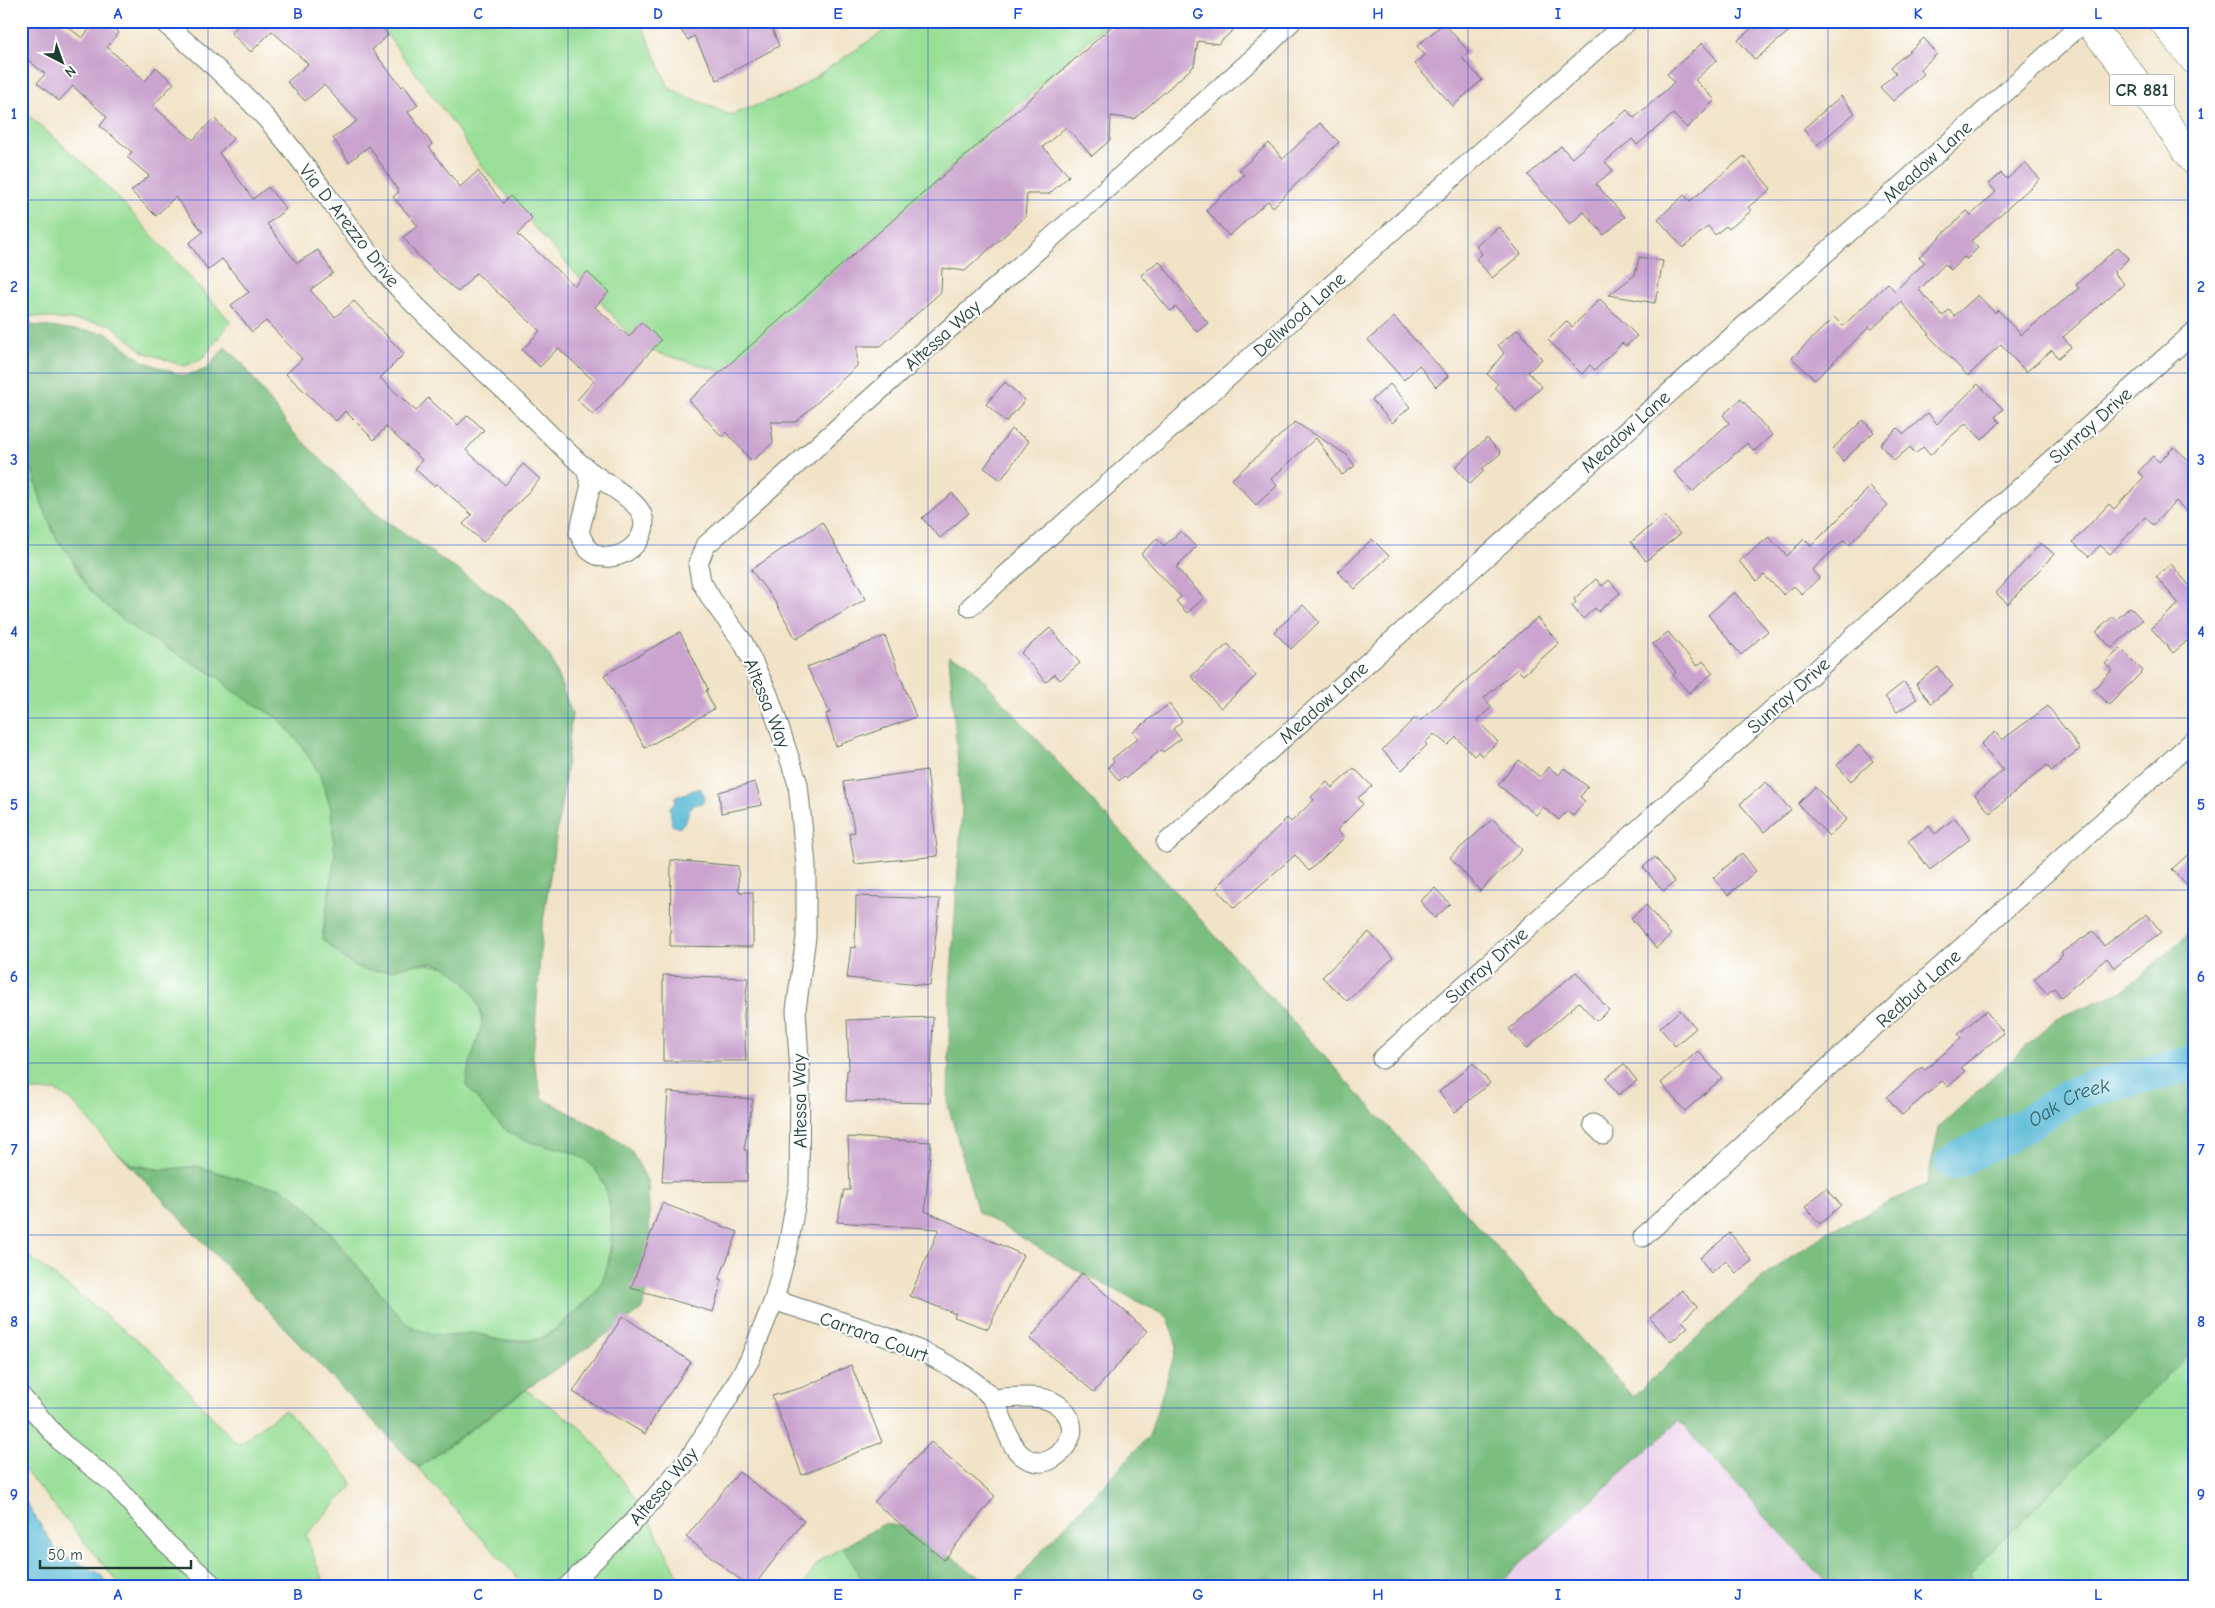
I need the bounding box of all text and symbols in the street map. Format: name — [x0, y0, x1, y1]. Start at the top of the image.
text: A — [114, 5, 123, 23]
text: B — [293, 5, 303, 23]
text: C — [473, 5, 483, 23]
text: D — [653, 5, 663, 23]
text: E — [833, 5, 843, 23]
text: F — [1013, 5, 1023, 23]
text: G — [1192, 5, 1204, 23]
text: H — [1372, 5, 1384, 23]
text: I — [1555, 5, 1561, 23]
text: J — [1734, 5, 1742, 23]
text: K — [1913, 5, 1923, 23]
text: L — [2094, 5, 2102, 23]
north arrow — [38, 38, 88, 88]
text: N — [61, 62, 79, 81]
road number: CR 881 — [2110, 74, 2174, 106]
text: 1 — [11, 105, 17, 123]
text: 1 — [2198, 105, 2204, 123]
street label: Meadow Lane — [1879, 116, 1977, 207]
street label: Via D Arezzo Drive — [294, 160, 404, 292]
street label: Dellwood Lane — [1249, 268, 1350, 362]
text: 2 — [10, 278, 18, 296]
text: 2 — [2197, 278, 2205, 296]
street label: Altessa Way — [900, 295, 986, 376]
street label: Sunray Drive — [2045, 383, 2136, 469]
street label: Meadow Lane — [1577, 386, 1675, 477]
text: 3 — [10, 451, 18, 469]
text: 3 — [2197, 451, 2205, 469]
text: 4 — [10, 623, 18, 641]
text: 4 — [2197, 623, 2205, 641]
street label: Sunray Drive — [1743, 653, 1834, 739]
street label: Altessa Way — [739, 655, 795, 752]
street label: Meadow Lane — [1275, 657, 1373, 748]
text: 5 — [10, 796, 18, 814]
text: 5 — [2197, 796, 2205, 814]
street label: Sunray Drive — [1441, 923, 1532, 1009]
street label: Redbud Lane — [1872, 945, 1965, 1032]
text: 6 — [10, 968, 18, 986]
text: 6 — [2197, 968, 2205, 986]
street label: Altessa Way — [788, 1053, 812, 1149]
water label: Oak Creek — [2024, 1073, 2112, 1132]
text: 7 — [10, 1141, 18, 1159]
text: 7 — [2197, 1141, 2205, 1159]
street label: Carrara Court — [816, 1307, 931, 1367]
text: 8 — [10, 1313, 18, 1331]
text: 8 — [2197, 1313, 2205, 1331]
street label: Altessa Way — [625, 1443, 703, 1530]
text: 9 — [10, 1486, 18, 1504]
text: 9 — [2197, 1486, 2205, 1504]
scale bar — [40, 1538, 191, 1570]
text: 50 m — [48, 1546, 83, 1564]
text: A — [114, 1586, 123, 1604]
text: B — [293, 1586, 303, 1604]
text: C — [473, 1586, 483, 1604]
text: D — [653, 1586, 663, 1604]
text: E — [833, 1586, 843, 1604]
text: F — [1013, 1586, 1023, 1604]
text: G — [1192, 1586, 1204, 1604]
text: H — [1372, 1586, 1384, 1604]
text: I — [1555, 1586, 1561, 1604]
text: J — [1734, 1586, 1742, 1604]
text: K — [1913, 1586, 1923, 1604]
text: L — [2094, 1586, 2102, 1604]

